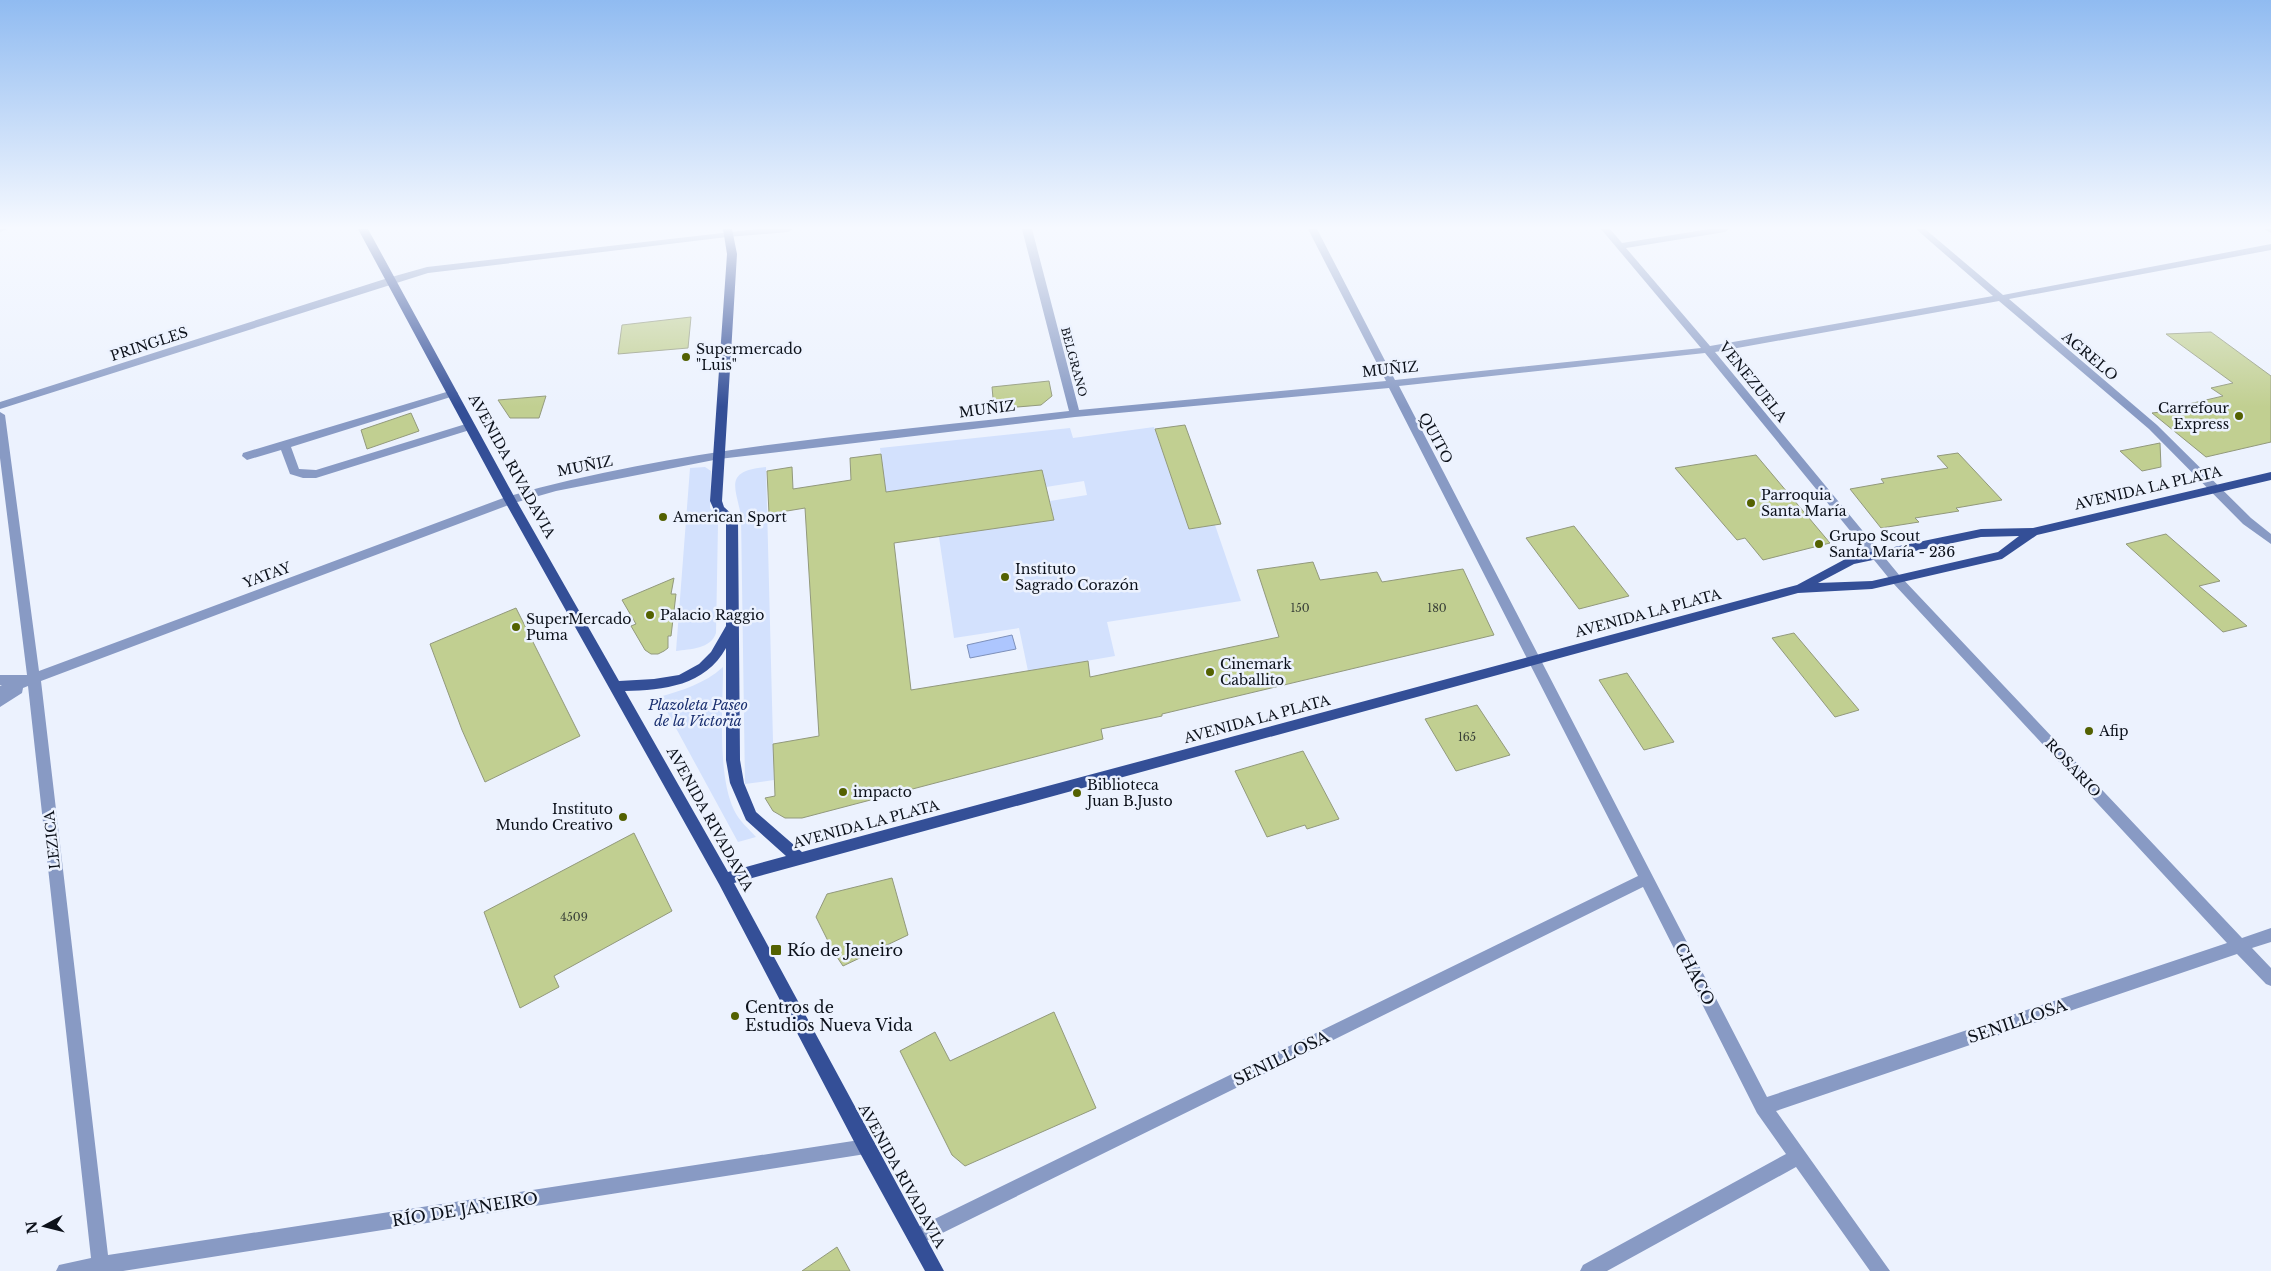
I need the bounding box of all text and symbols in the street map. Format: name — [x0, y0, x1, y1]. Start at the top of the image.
street label: PRINGLES — [108, 323, 190, 365]
street label: BELGRANO — [1058, 326, 1090, 398]
street label: AGRELO — [2058, 327, 2122, 385]
street label: VENEZUELA — [1715, 338, 1791, 426]
place label: Supermercado "Luis" — [696, 340, 802, 374]
marker: Supermercado "Luis" — [680, 351, 692, 363]
street label: MUÑIZ — [1361, 357, 1419, 381]
street label: AVENIDA RIVADAVIA — [464, 390, 559, 542]
street label: MUÑIZ — [958, 397, 1016, 421]
place label: Carrefour Express — [2158, 399, 2229, 433]
street label: QUITO — [1415, 409, 1457, 467]
marker: Carrefour Express — [2233, 410, 2245, 422]
street label: MUÑIZ — [556, 452, 615, 480]
street label: AVENIDA LA PLATA — [2072, 462, 2224, 514]
place label: Parroquia Santa María — [1761, 486, 1847, 520]
marker: Parroquia Santa María — [1745, 497, 1757, 509]
place label: American Sport — [672, 508, 788, 526]
marker: American Sport — [657, 511, 669, 523]
place label: Grupo Scout Santa María - 236 — [1829, 527, 1955, 561]
marker: Grupo Scout Santa María - 236 — [1813, 538, 1825, 550]
street label: YATAY — [240, 558, 294, 592]
place label: Instituto Sagrado Corazón — [1015, 560, 1139, 594]
marker: Instituto Sagrado Corazón — [999, 571, 1011, 583]
street label: AVENIDA LA PLATA — [1572, 585, 1723, 641]
house number: 150 — [1290, 601, 1310, 615]
house number: 180 — [1427, 601, 1447, 615]
place label: Palacio Raggio — [660, 606, 764, 624]
marker: Palacio Raggio — [644, 609, 656, 621]
place label: SuperMercado Puma — [526, 610, 632, 644]
marker: SuperMercado Puma — [510, 621, 522, 633]
place label: Cinemark Caballito — [1220, 655, 1292, 689]
marker: Cinemark Caballito — [1204, 666, 1216, 678]
street label: AVENIDA LA PLATA — [1181, 691, 1332, 747]
park label: Plazoleta Paseo de la Victoria — [647, 696, 748, 730]
place label: Afip — [2098, 722, 2128, 740]
marker: Afip — [2083, 725, 2095, 737]
house number: 165 — [1458, 730, 1476, 744]
street label: ROSARIO — [2041, 735, 2105, 801]
street label: AVENIDA RIVADAVIA — [662, 743, 757, 895]
place label: Biblioteca Juan B.Justo — [1085, 776, 1173, 810]
place label: impacto — [853, 783, 912, 801]
marker: impacto — [837, 786, 849, 798]
marker: Biblioteca Juan B.Justo — [1071, 787, 1083, 799]
street label: AVENIDA LA PLATA — [790, 796, 941, 852]
place label: Instituto Mundo Creativo — [495, 800, 613, 834]
street label: LEZICA — [40, 810, 64, 870]
marker: Instituto Mundo Creativo — [617, 811, 629, 823]
house number: 4509 — [560, 910, 588, 924]
street label: CHACO — [1671, 939, 1719, 1009]
place label: Río de Janeiro — [787, 940, 903, 960]
marker: Río de Janeiro — [769, 943, 783, 957]
street label: SENILLOSA — [1965, 994, 2070, 1047]
place label: Centros de Estudios Nueva Vida — [745, 997, 913, 1035]
marker: Centros de Estudios Nueva Vida — [729, 1010, 741, 1022]
street label: SENILLOSA — [1230, 1026, 1333, 1090]
street label: AVENIDA RIVADAVIA — [854, 1100, 949, 1252]
street label: RÍO DE JANEIRO — [391, 1188, 539, 1230]
north arrow — [20, 1201, 70, 1251]
text: N — [22, 1220, 42, 1235]

